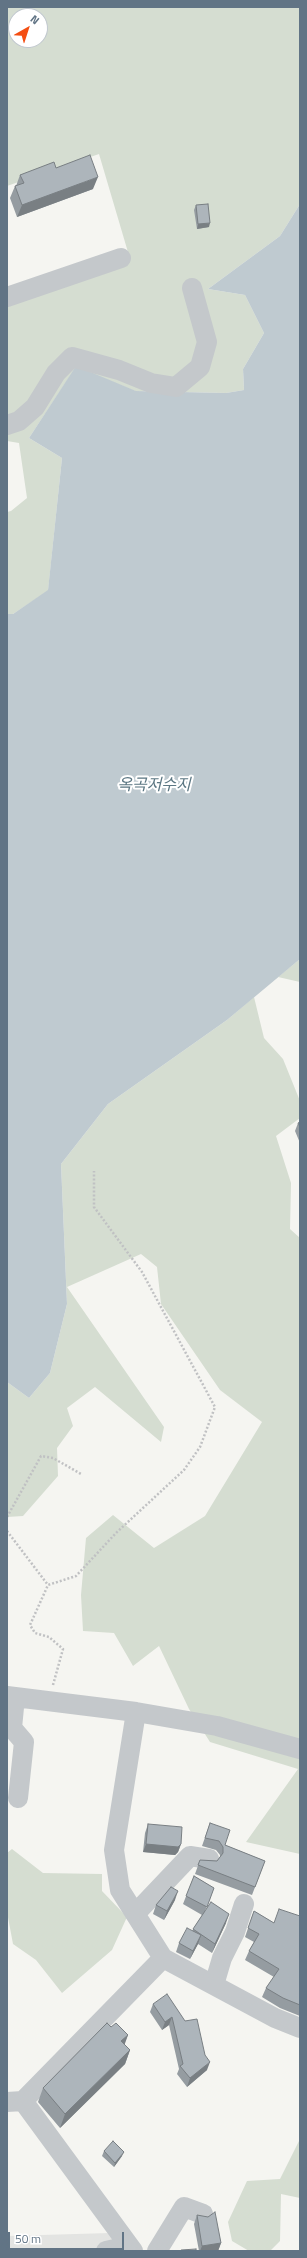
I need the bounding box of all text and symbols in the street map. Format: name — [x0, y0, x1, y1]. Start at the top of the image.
north arrow — [8, 8, 48, 48]
text: N — [27, 11, 43, 28]
water label: 옥곡저수지 — [117, 776, 191, 796]
scale bar — [10, 2224, 126, 2250]
text: 50 m — [15, 2229, 41, 2248]

